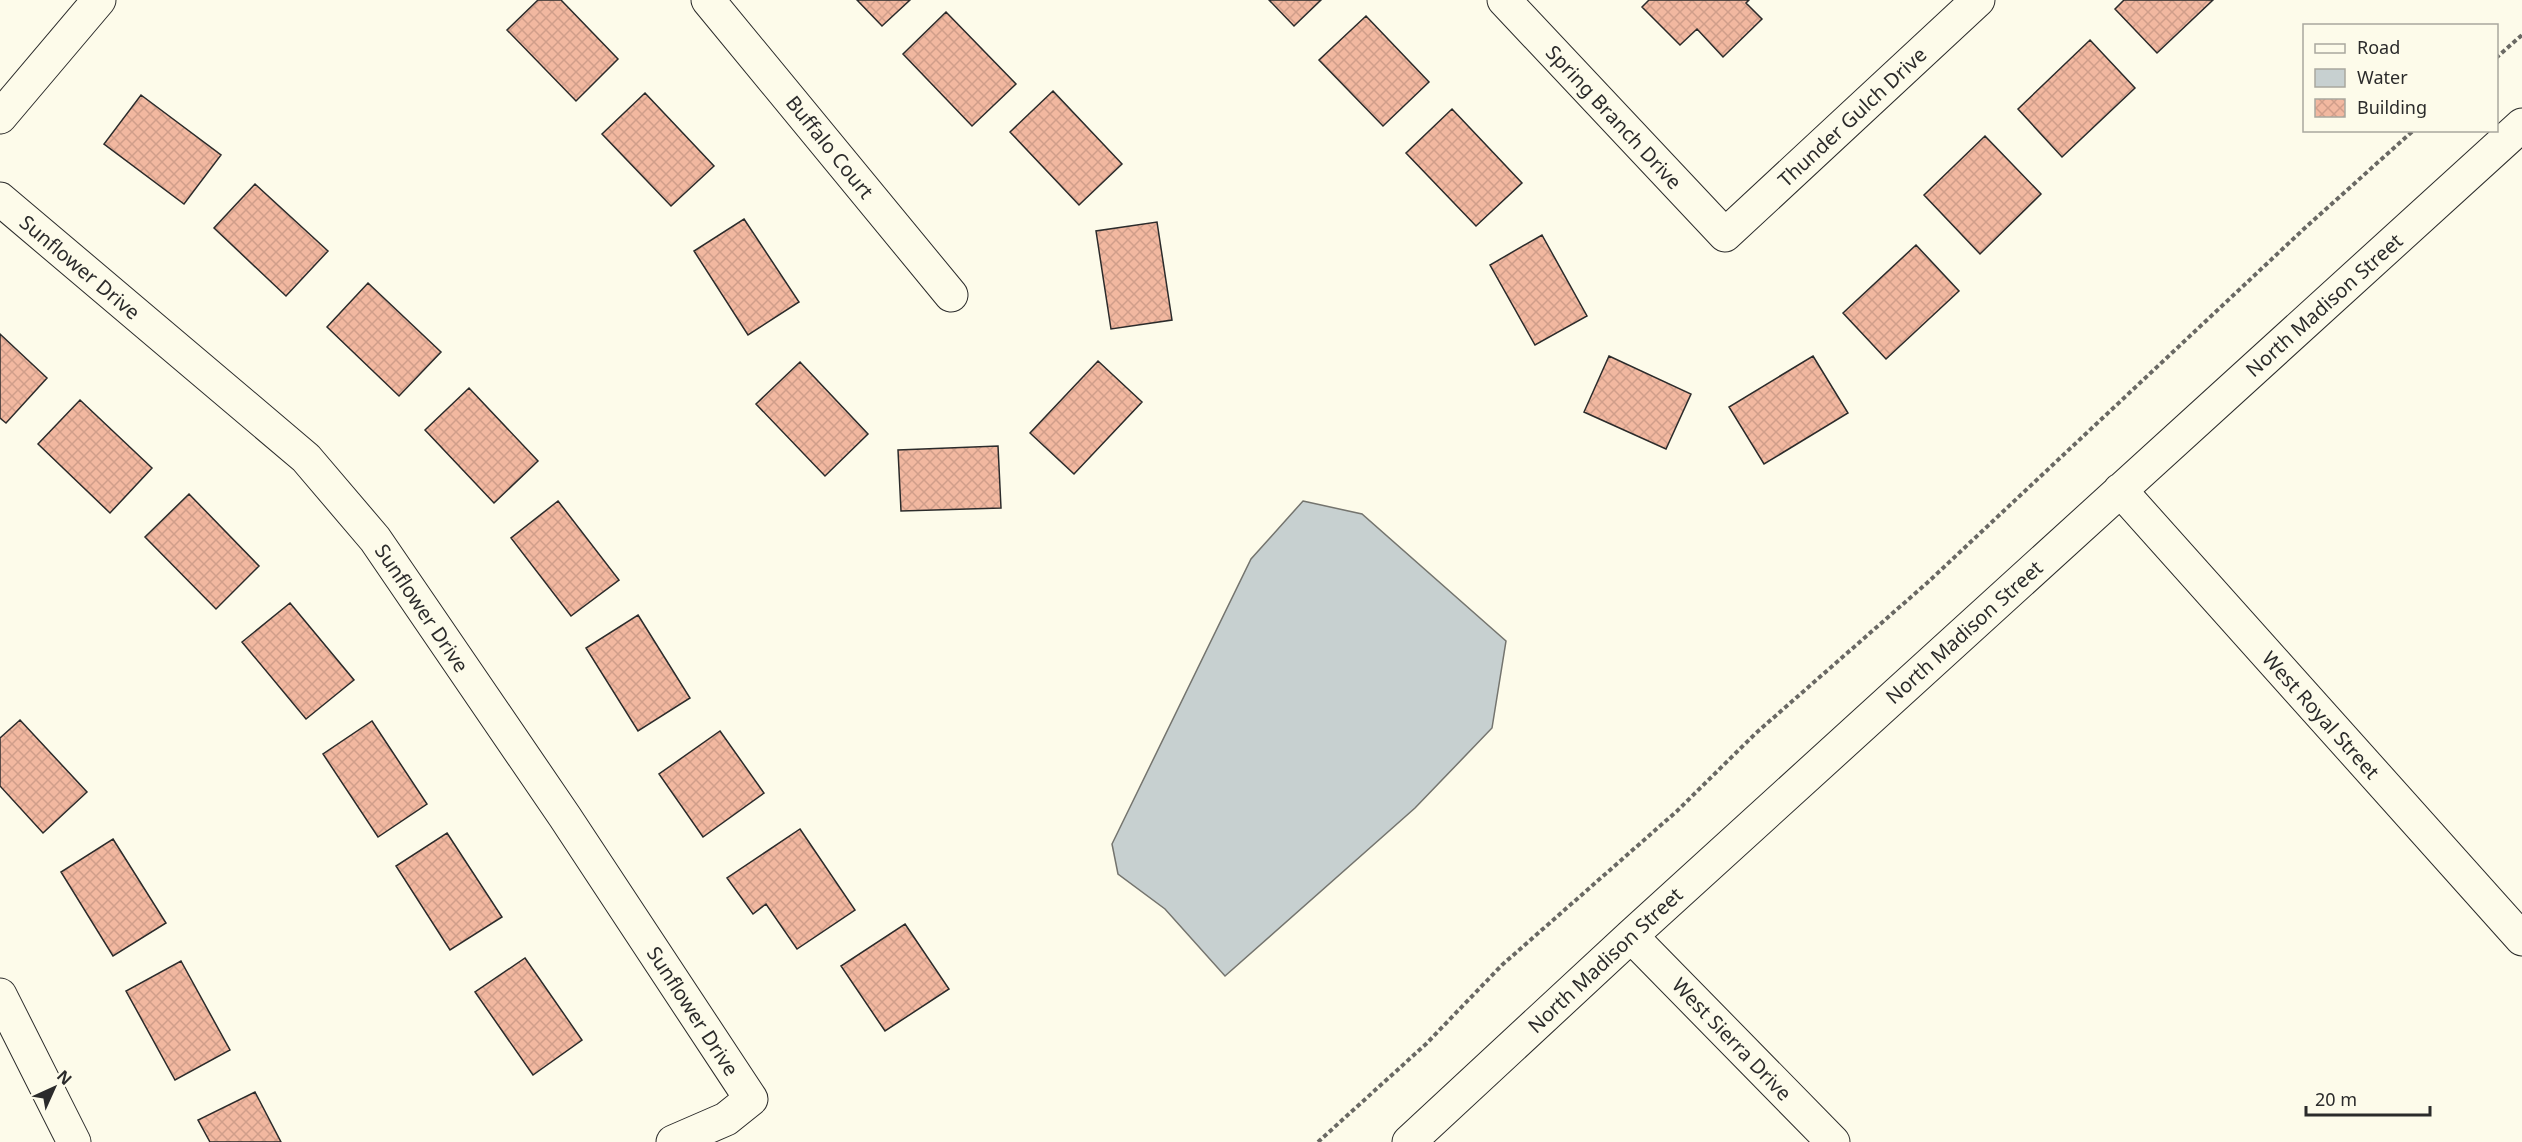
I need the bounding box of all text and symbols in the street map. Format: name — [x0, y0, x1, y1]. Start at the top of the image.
legend — [2303, 24, 2498, 132]
text: Road — [2357, 35, 2400, 59]
street label: Spring Branch Drive — [1540, 39, 1688, 195]
street label: Thunder Gulch Drive — [1772, 41, 1932, 193]
text: Water — [2357, 65, 2408, 89]
street label: Buffalo Court — [780, 90, 880, 204]
text: Building — [2357, 95, 2427, 119]
street label: Sunflower Drive — [14, 209, 146, 325]
street label: North Madison Street — [2240, 227, 2408, 383]
street label: Sunflower Drive — [369, 539, 475, 677]
street label: North Madison Street — [1880, 554, 2048, 710]
street label: West Royal Street — [2256, 645, 2386, 785]
street label: North Madison Street — [1522, 881, 1688, 1039]
street label: Sunflower Drive — [641, 941, 745, 1081]
street label: West Sierra Drive — [1666, 972, 1798, 1106]
north arrow — [24, 1058, 84, 1118]
text: N — [52, 1065, 77, 1090]
scale bar — [2306, 1079, 2430, 1117]
text: 20 m — [2315, 1087, 2357, 1111]

